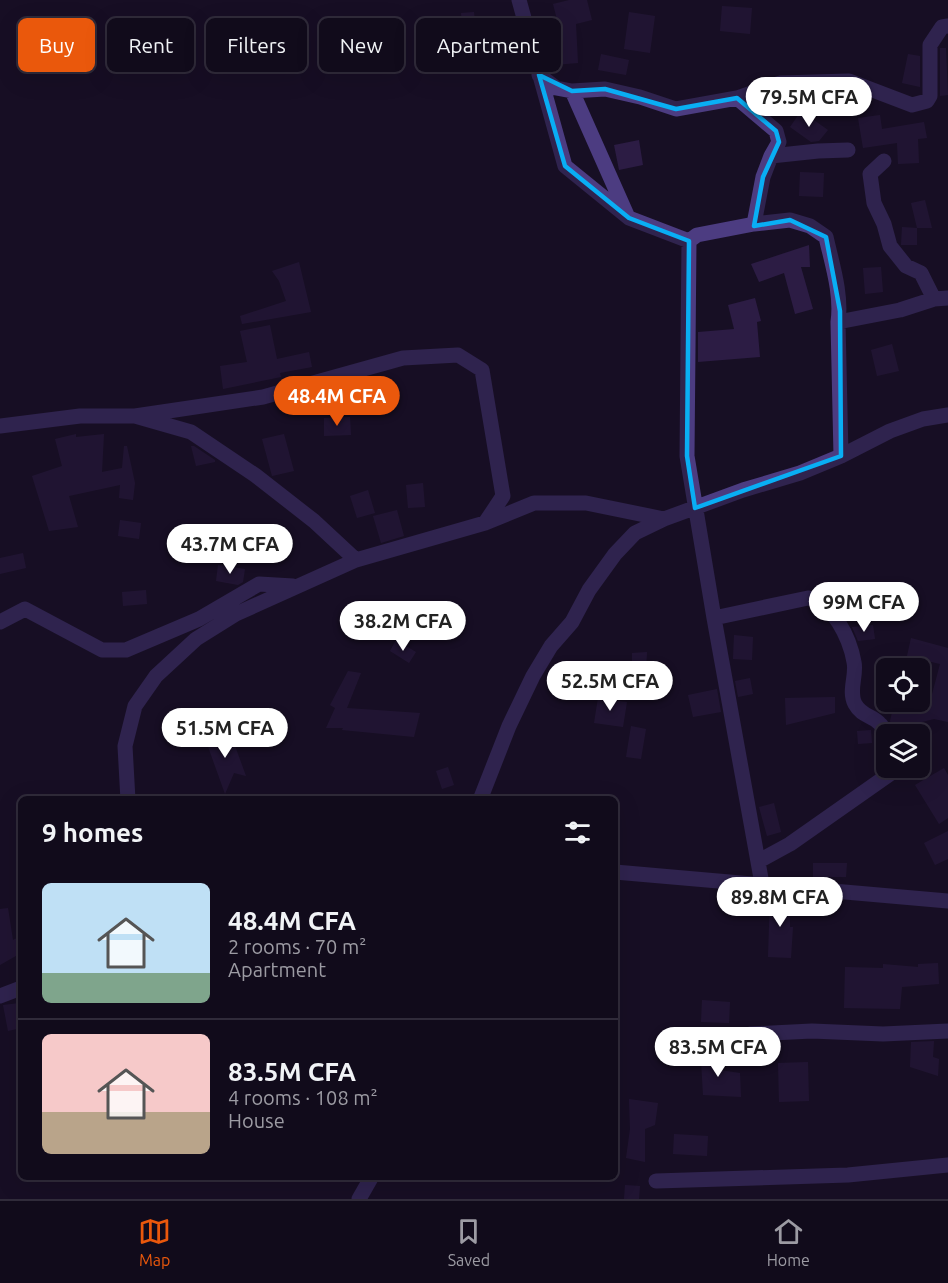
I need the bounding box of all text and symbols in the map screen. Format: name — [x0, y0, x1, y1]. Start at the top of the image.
chip: Buy — [18, 18, 95, 72]
chip: Rent — [107, 18, 194, 72]
chip: Filters — [206, 18, 307, 72]
chip: New — [319, 18, 404, 72]
chip: Apartment — [416, 18, 561, 72]
pin: 79.5M CFA — [740, 77, 878, 128]
text: 79.5M CFA — [760, 85, 858, 108]
pin: 48.4M CFA — [268, 376, 406, 427]
text: 48.4M CFA — [288, 384, 386, 407]
pin: 43.7M CFA — [161, 524, 299, 575]
text: 43.7M CFA — [181, 532, 279, 555]
pin: 99M CFA — [809, 582, 919, 633]
text: 99M CFA — [823, 590, 905, 613]
pin: 38.2M CFA — [334, 601, 472, 652]
text: 38.2M CFA — [354, 609, 452, 632]
map controls — [876, 658, 930, 778]
button: locate — [876, 658, 930, 712]
pin: 52.5M CFA — [541, 661, 679, 712]
text: 52.5M CFA — [561, 669, 659, 692]
pin: 51.5M CFA — [156, 708, 294, 759]
text: 51.5M CFA — [176, 716, 274, 739]
button: layers — [876, 724, 930, 778]
icon: filters — [561, 816, 594, 849]
text: 9 homes — [42, 818, 143, 847]
pin: 89.8M CFA — [711, 877, 849, 928]
text: 89.8M CFA — [731, 885, 829, 908]
text: 48.4M CFA — [228, 906, 356, 935]
icon: home — [90, 907, 162, 979]
text: 2 rooms · 70 m² — [228, 935, 366, 958]
text: Apartment — [228, 958, 326, 981]
pin: 83.5M CFA — [649, 1027, 787, 1078]
text: 83.5M CFA — [669, 1035, 767, 1058]
text: 83.5M CFA — [228, 1057, 356, 1086]
icon: home — [90, 1058, 162, 1130]
text: 4 rooms · 108 m² — [228, 1086, 378, 1109]
text: House — [228, 1109, 285, 1132]
tab: Map — [138, 1215, 171, 1269]
tab: Saved — [448, 1215, 490, 1269]
tab: Home — [767, 1215, 810, 1269]

